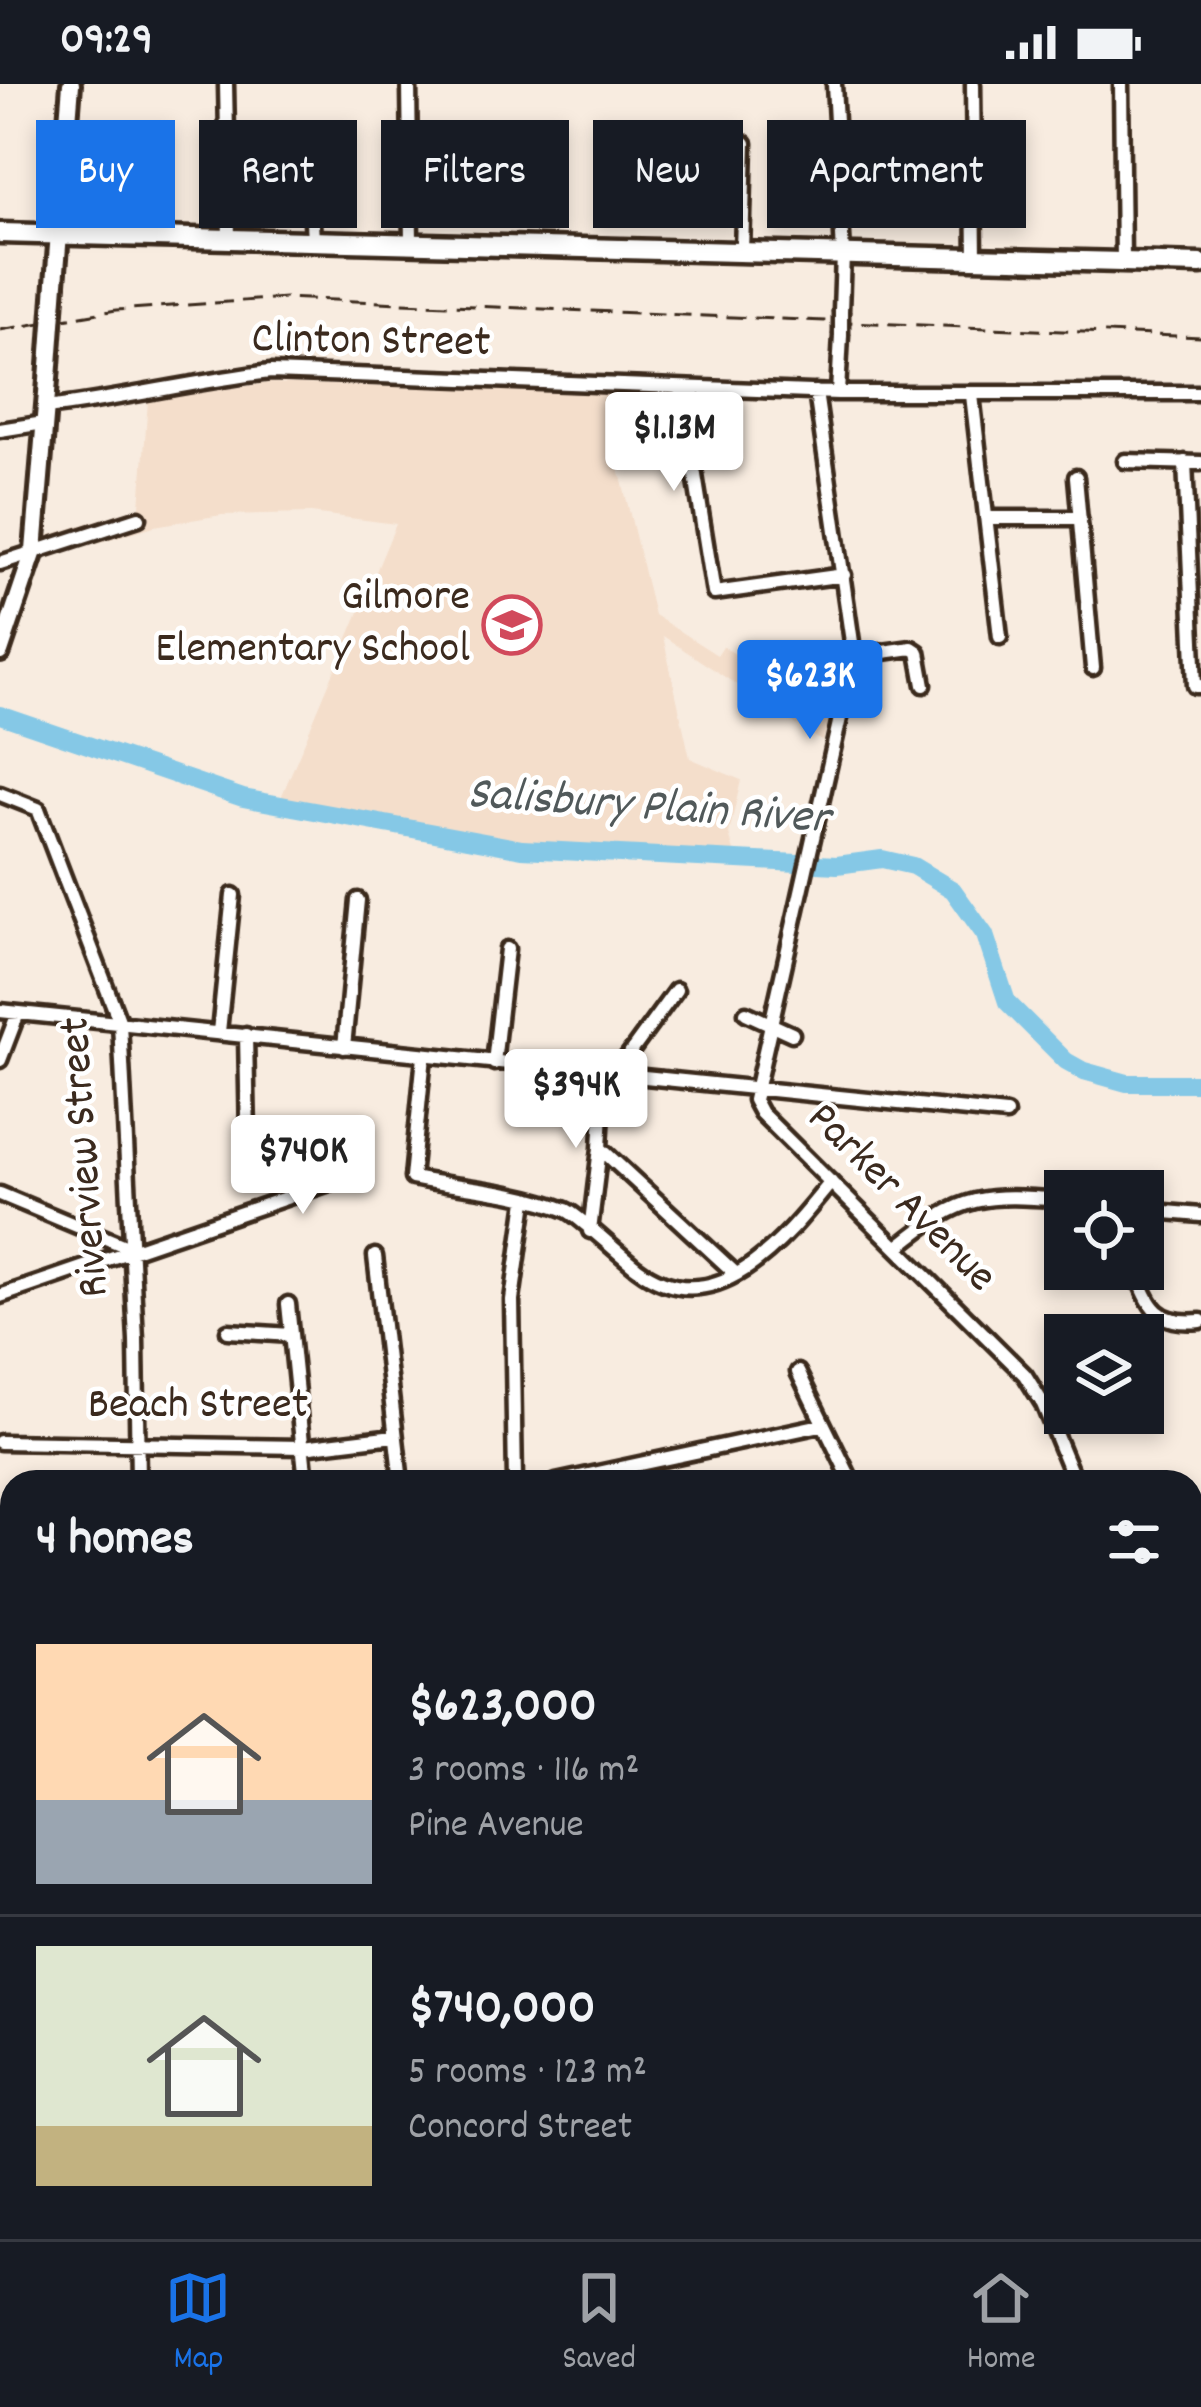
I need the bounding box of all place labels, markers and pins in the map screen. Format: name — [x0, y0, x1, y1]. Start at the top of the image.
pin: $1.13M — [576, 392, 772, 494]
place label: Gilmore Elementary School — [155, 567, 470, 683]
school or university icon: Gilmore Elementary School — [481, 594, 543, 656]
pin: $623K — [726, 640, 894, 742]
pin: $394K — [492, 1049, 660, 1151]
pin: $740K — [219, 1115, 387, 1217]

